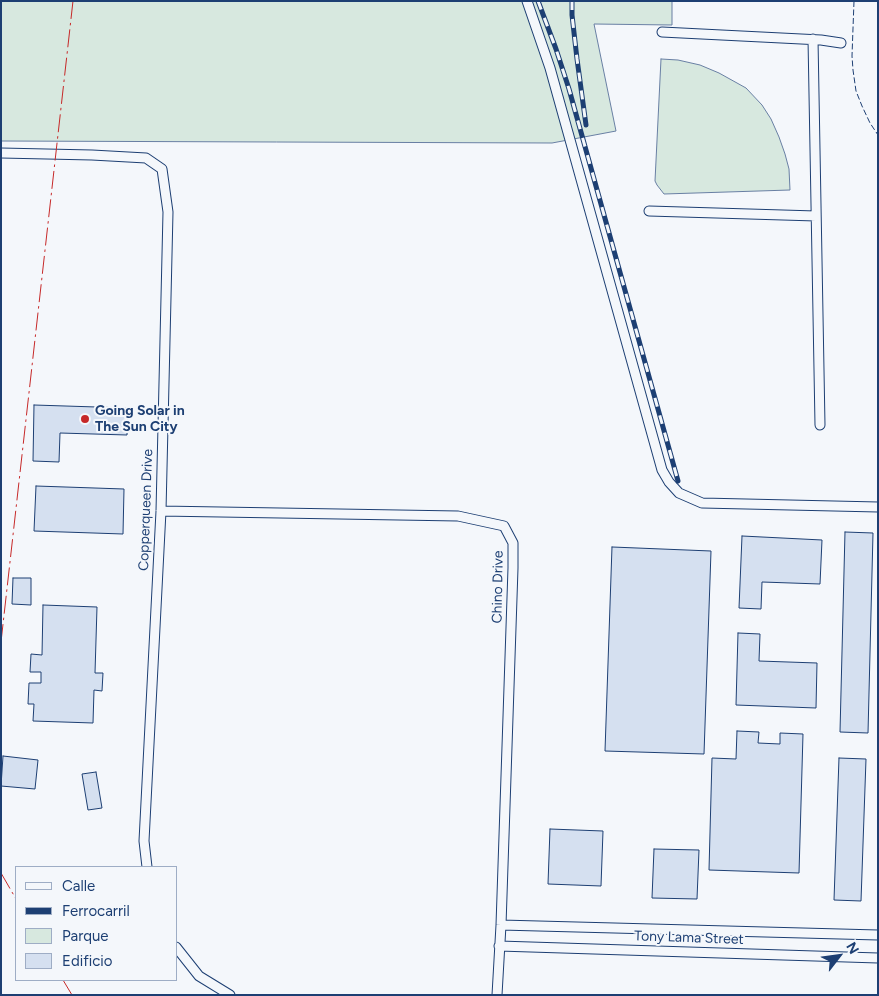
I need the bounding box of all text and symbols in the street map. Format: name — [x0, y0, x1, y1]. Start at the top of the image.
place label: Going Solar in The Sun City — [95, 403, 185, 436]
marker: Going Solar in The Sun City — [79, 413, 91, 425]
street label: Copperqueen Drive — [135, 449, 157, 571]
street label: Chino Drive — [489, 550, 507, 624]
legend — [15, 866, 178, 981]
text: Calle — [62, 877, 95, 895]
text: Ferrocarril — [62, 902, 130, 920]
text: Parque — [62, 927, 109, 945]
street label: Tony Lama Street — [634, 928, 744, 948]
north arrow — [814, 931, 864, 981]
text: N — [842, 939, 862, 957]
text: Edificio — [62, 952, 112, 970]

